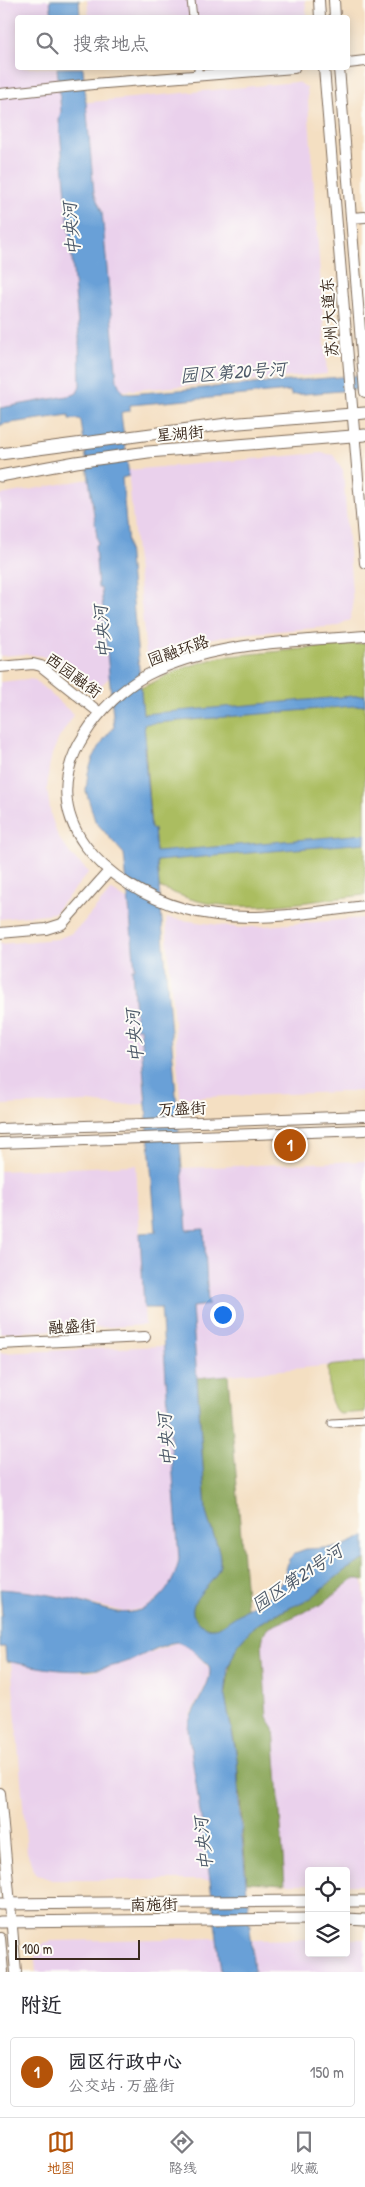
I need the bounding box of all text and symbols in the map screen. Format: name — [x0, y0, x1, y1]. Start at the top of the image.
search box — [15, 15, 350, 70]
icon: search — [33, 29, 61, 57]
text: 搜索地点 — [73, 30, 149, 56]
water label: 中央河 — [56, 198, 86, 257]
street label: 苏州大道东 — [315, 276, 343, 358]
water label: 园区第20号河 — [179, 356, 290, 388]
street label: 星湖街 — [155, 420, 205, 446]
water label: 中央河 — [87, 601, 117, 660]
street label: 园融环路 — [144, 629, 212, 671]
street label: 西园融街 — [42, 647, 106, 703]
water label: 中央河 — [119, 1005, 149, 1064]
street label: 万盛街 — [158, 1096, 206, 1120]
pin: 1 — [274, 1126, 306, 1164]
your location — [210, 1302, 236, 1328]
street label: 融盛街 — [47, 1314, 97, 1338]
water label: 中央河 — [151, 1409, 181, 1468]
water label: 园区第21号河 — [246, 1537, 350, 1618]
water label: 中央河 — [187, 1813, 218, 1872]
map controls — [305, 1867, 350, 1957]
button: locate — [305, 1867, 350, 1912]
street label: 南施街 — [130, 1893, 178, 1915]
button: layers — [305, 1912, 350, 1957]
scale bar — [15, 1937, 140, 1960]
text: 100 m — [22, 1939, 52, 1958]
text: 附近 — [20, 1990, 62, 2019]
text: 园区行政中心 — [68, 2048, 182, 2074]
text: 1 — [34, 2061, 40, 2083]
text: 150 m — [310, 2061, 344, 2083]
text: 公交站 · 万盛街 — [68, 2074, 175, 2096]
tab: 地图 — [47, 2128, 75, 2177]
tab: 路线 — [168, 2128, 196, 2177]
tab: 收藏 — [290, 2128, 318, 2177]

